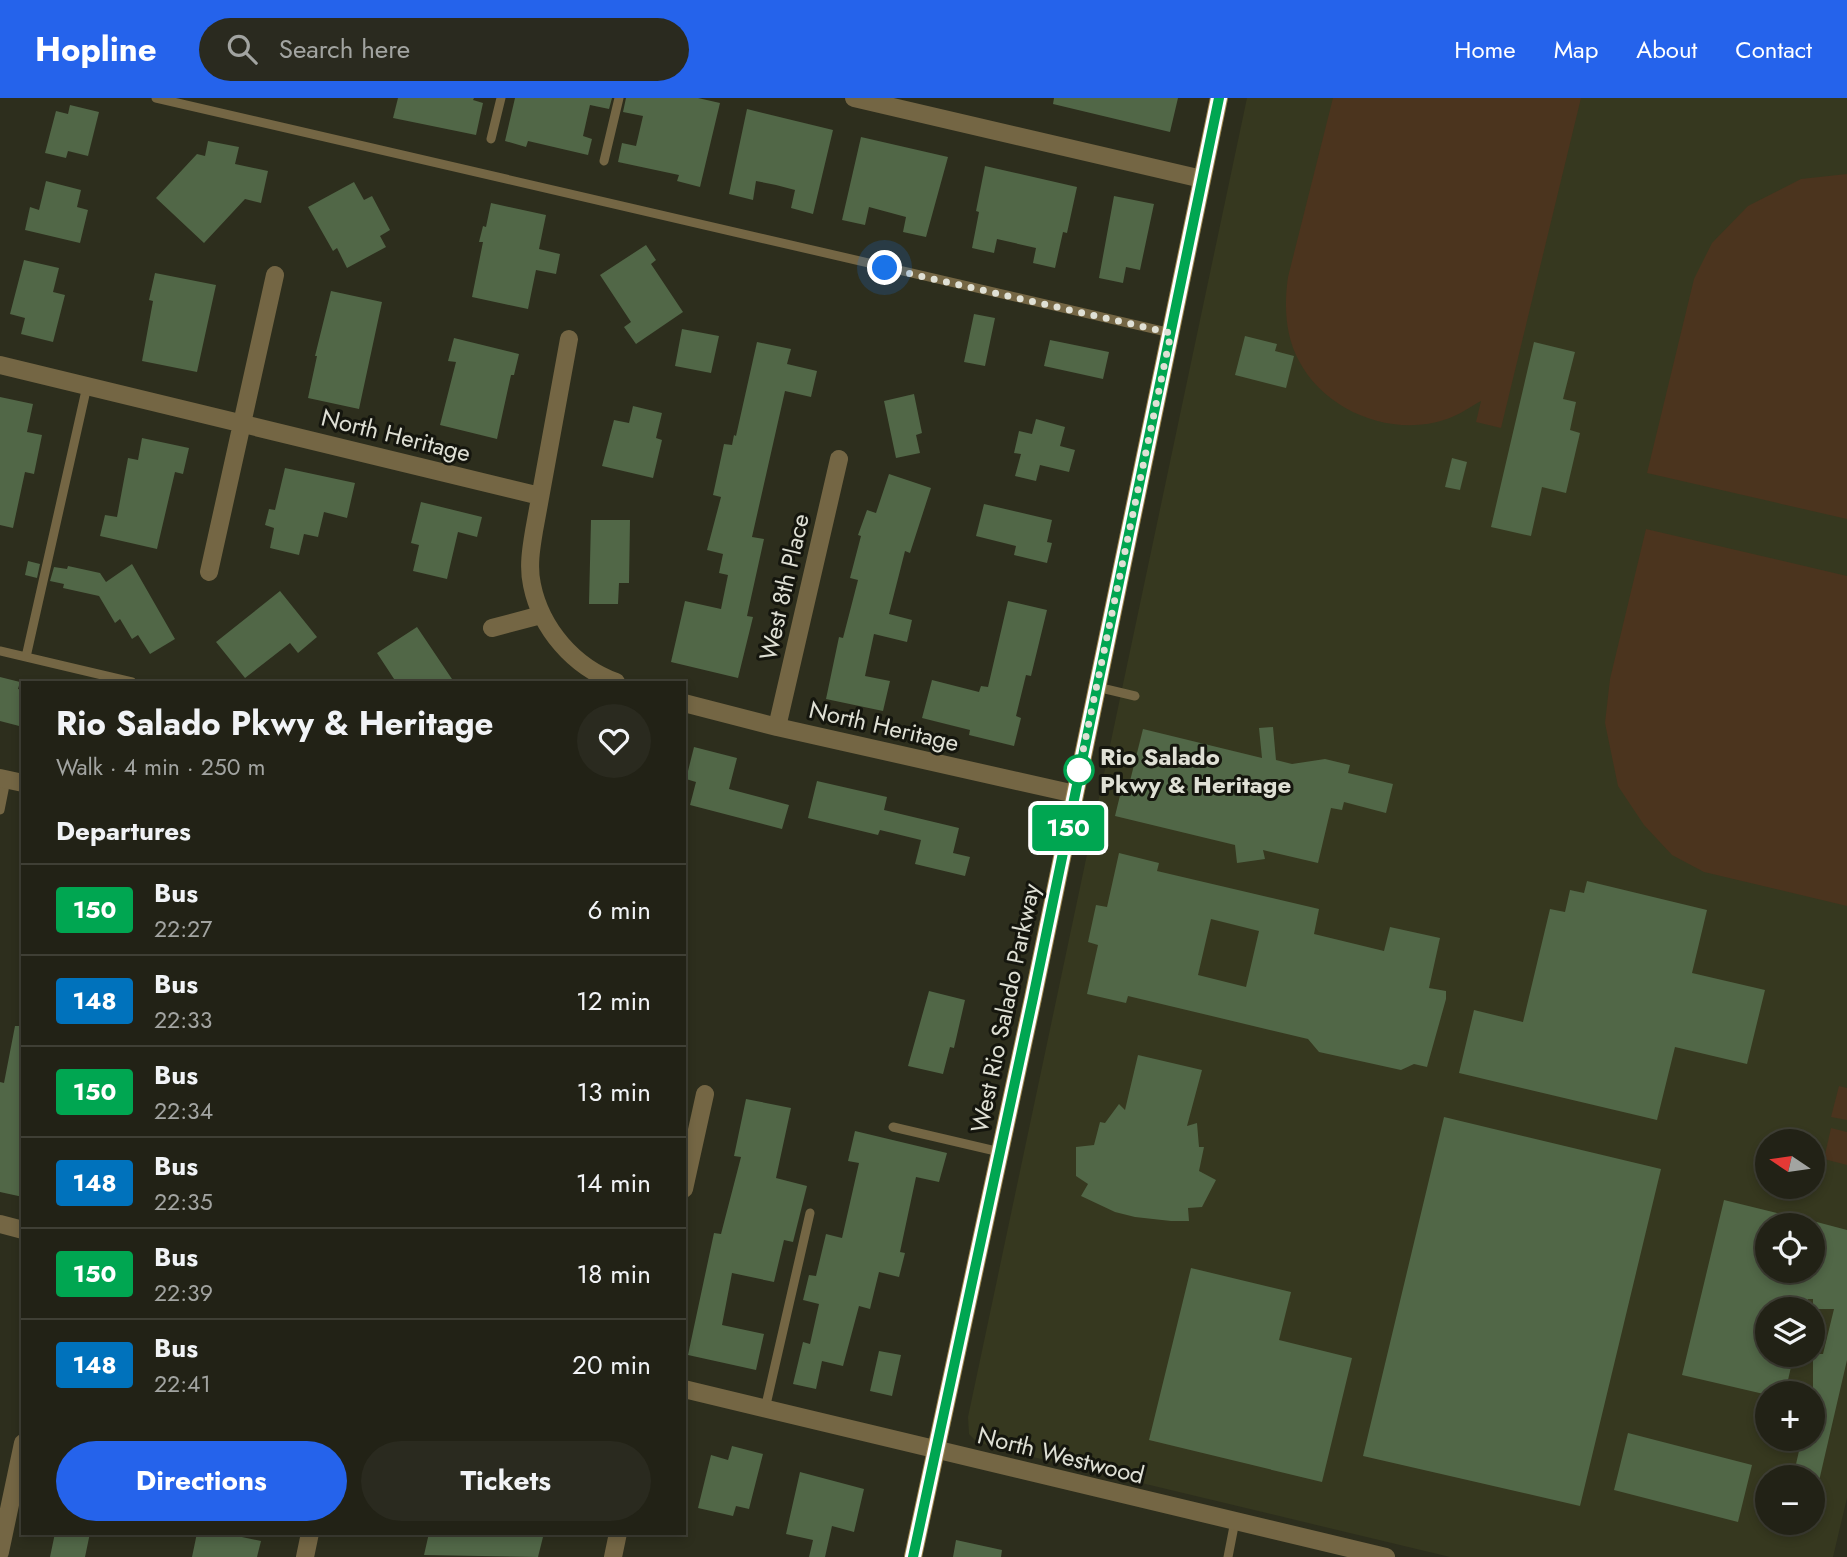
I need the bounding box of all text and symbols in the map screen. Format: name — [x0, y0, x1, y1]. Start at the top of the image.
search box — [199, 18, 689, 81]
text: Hopline — [35, 26, 157, 73]
icon: search — [223, 30, 261, 68]
text: Search here — [279, 30, 410, 68]
text: Home — [1454, 32, 1516, 67]
text: Map — [1554, 32, 1598, 67]
text: About — [1636, 32, 1697, 67]
text: Contact — [1735, 32, 1812, 67]
your location — [867, 250, 902, 285]
street label: North Heritage — [318, 400, 474, 470]
street label: West 8th Place — [750, 510, 818, 664]
street label: North Heritage — [806, 692, 962, 760]
text: Rio Salado Pkwy & Heritage — [56, 700, 494, 747]
button: heart — [577, 704, 651, 778]
place label: Rio Salado Pkwy & Heritage — [1100, 739, 1291, 802]
text: Walk · 4 min · 250 m — [56, 750, 265, 784]
marker: Rio Salado Pkwy & Heritage — [1064, 755, 1094, 785]
line badge: 150 — [1028, 805, 1108, 851]
text: 150 — [1046, 810, 1090, 845]
text: Departures — [56, 812, 191, 850]
text: Bus — [154, 874, 198, 912]
street label: West Rio Salado Parkway — [961, 880, 1049, 1136]
text: 6 min — [588, 891, 651, 929]
text: 150 — [73, 892, 116, 927]
text: 22:27 — [154, 912, 212, 946]
text: Bus — [154, 965, 198, 1003]
text: 12 min — [576, 982, 651, 1020]
text: 148 — [72, 983, 117, 1018]
text: 22:33 — [154, 1003, 212, 1037]
text: Bus — [154, 1056, 198, 1094]
text: 13 min — [577, 1073, 651, 1111]
text: 150 — [73, 1074, 116, 1109]
text: 22:34 — [154, 1094, 213, 1128]
north arrow — [1755, 1129, 1825, 1199]
map controls — [1755, 1129, 1825, 1535]
text: Bus — [154, 1147, 198, 1185]
text: 14 min — [576, 1164, 651, 1202]
text: 148 — [72, 1165, 117, 1200]
text: 22:35 — [154, 1185, 213, 1219]
button: locate — [1755, 1213, 1825, 1283]
text: Bus — [154, 1238, 198, 1276]
text: 18 min — [577, 1255, 651, 1293]
text: 150 — [73, 1256, 116, 1291]
text: 22:39 — [154, 1276, 213, 1310]
button: layers — [1755, 1297, 1825, 1367]
text: Bus — [154, 1329, 198, 1367]
text: 20 min — [572, 1346, 651, 1384]
text: 148 — [72, 1347, 117, 1382]
text: 22:41 — [154, 1367, 211, 1401]
button: + — [1755, 1381, 1825, 1451]
street label: North Westwood — [974, 1417, 1148, 1493]
button: Directions — [56, 1441, 347, 1521]
button: Tickets — [361, 1441, 651, 1521]
button: − — [1755, 1465, 1825, 1535]

